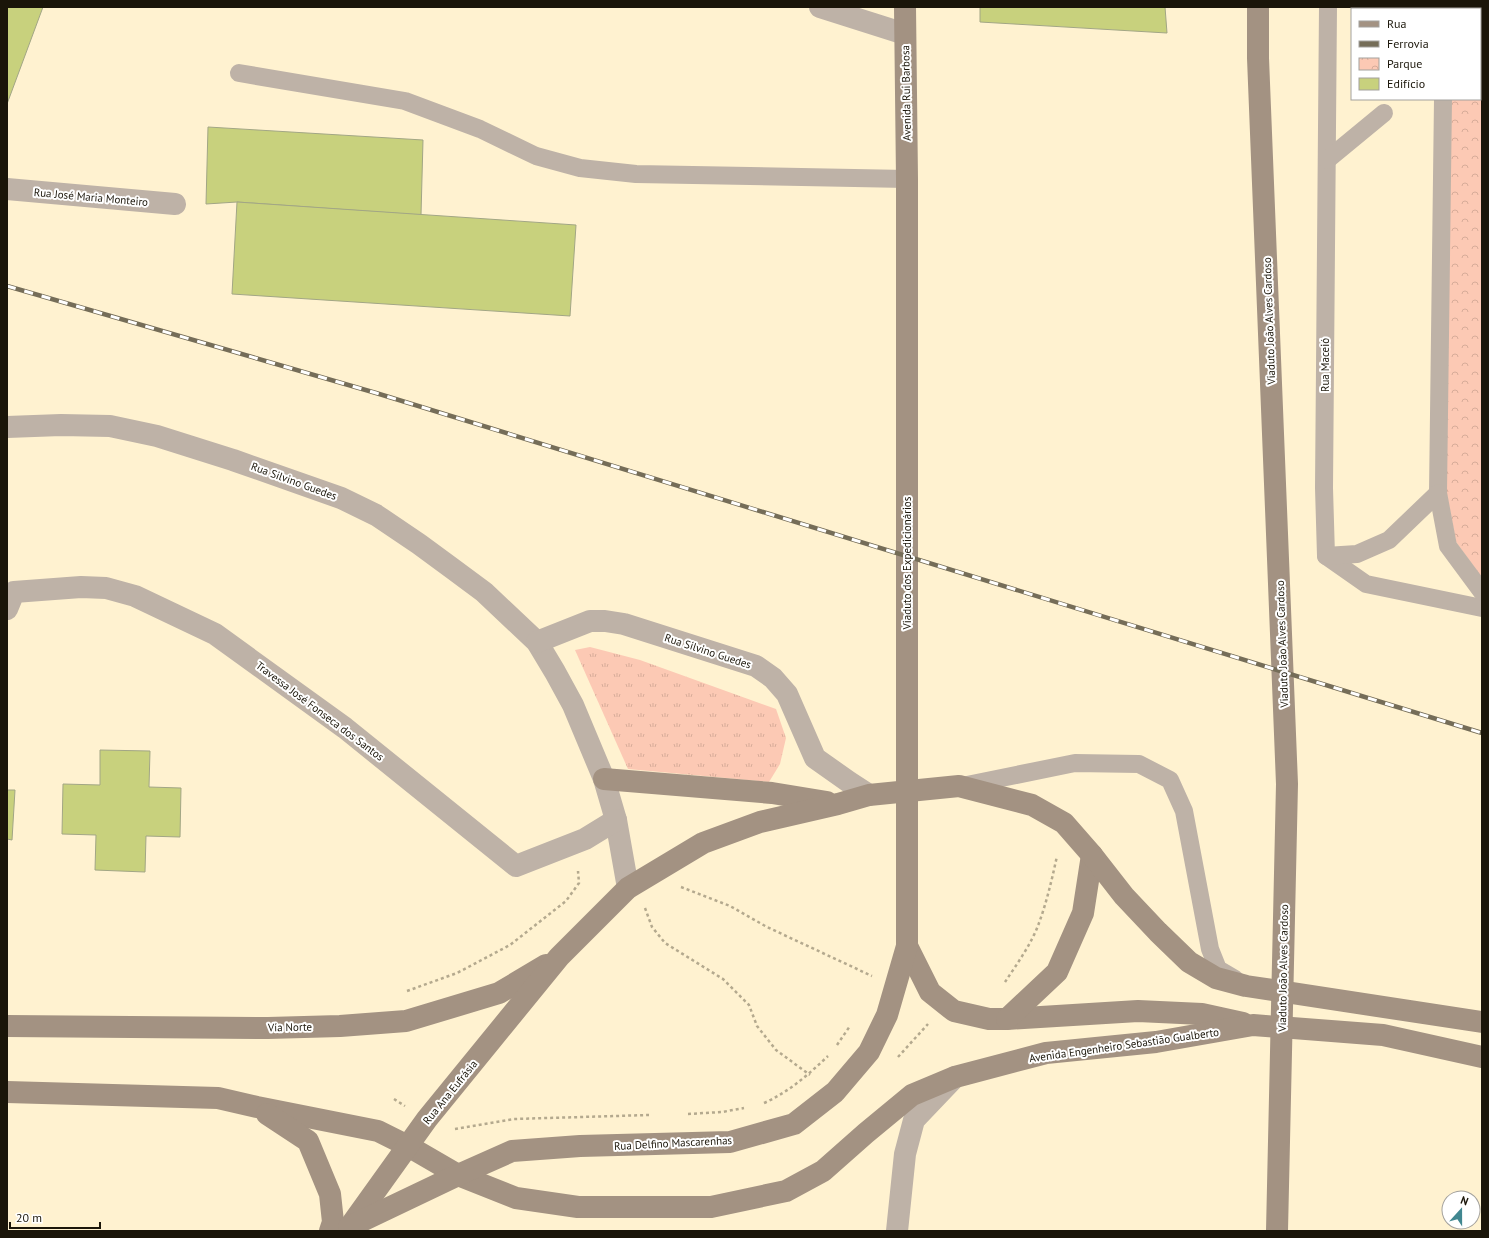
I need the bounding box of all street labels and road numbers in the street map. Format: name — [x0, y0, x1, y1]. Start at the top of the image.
street label: Avenida Rui Barbosa — [898, 45, 914, 141]
street label: Rua José Maria Monteiro — [33, 185, 149, 209]
street label: Viaduto João Alves Cardoso — [1260, 257, 1278, 386]
street label: Rua Maceió — [1318, 338, 1332, 392]
street label: Rua Silvino Guedes — [249, 459, 339, 503]
street label: Viaduto dos Expedicionários — [900, 496, 914, 630]
street label: Viaduto João Alves Cardoso — [1273, 580, 1291, 709]
street label: Rua Silvino Guedes — [663, 630, 753, 672]
street label: Travessa José Fonseca dos Santos — [253, 658, 387, 764]
street label: Viaduto João Alves Cardoso — [1275, 904, 1291, 1033]
street label: Via Norte — [267, 1020, 313, 1034]
street label: Avenida Engenheiro Sebastião Gualberto — [1028, 1025, 1220, 1065]
street label: Rua Ana Eufrásia — [420, 1057, 480, 1127]
street label: Rua Delfino Mascarenhas — [614, 1133, 733, 1153]

